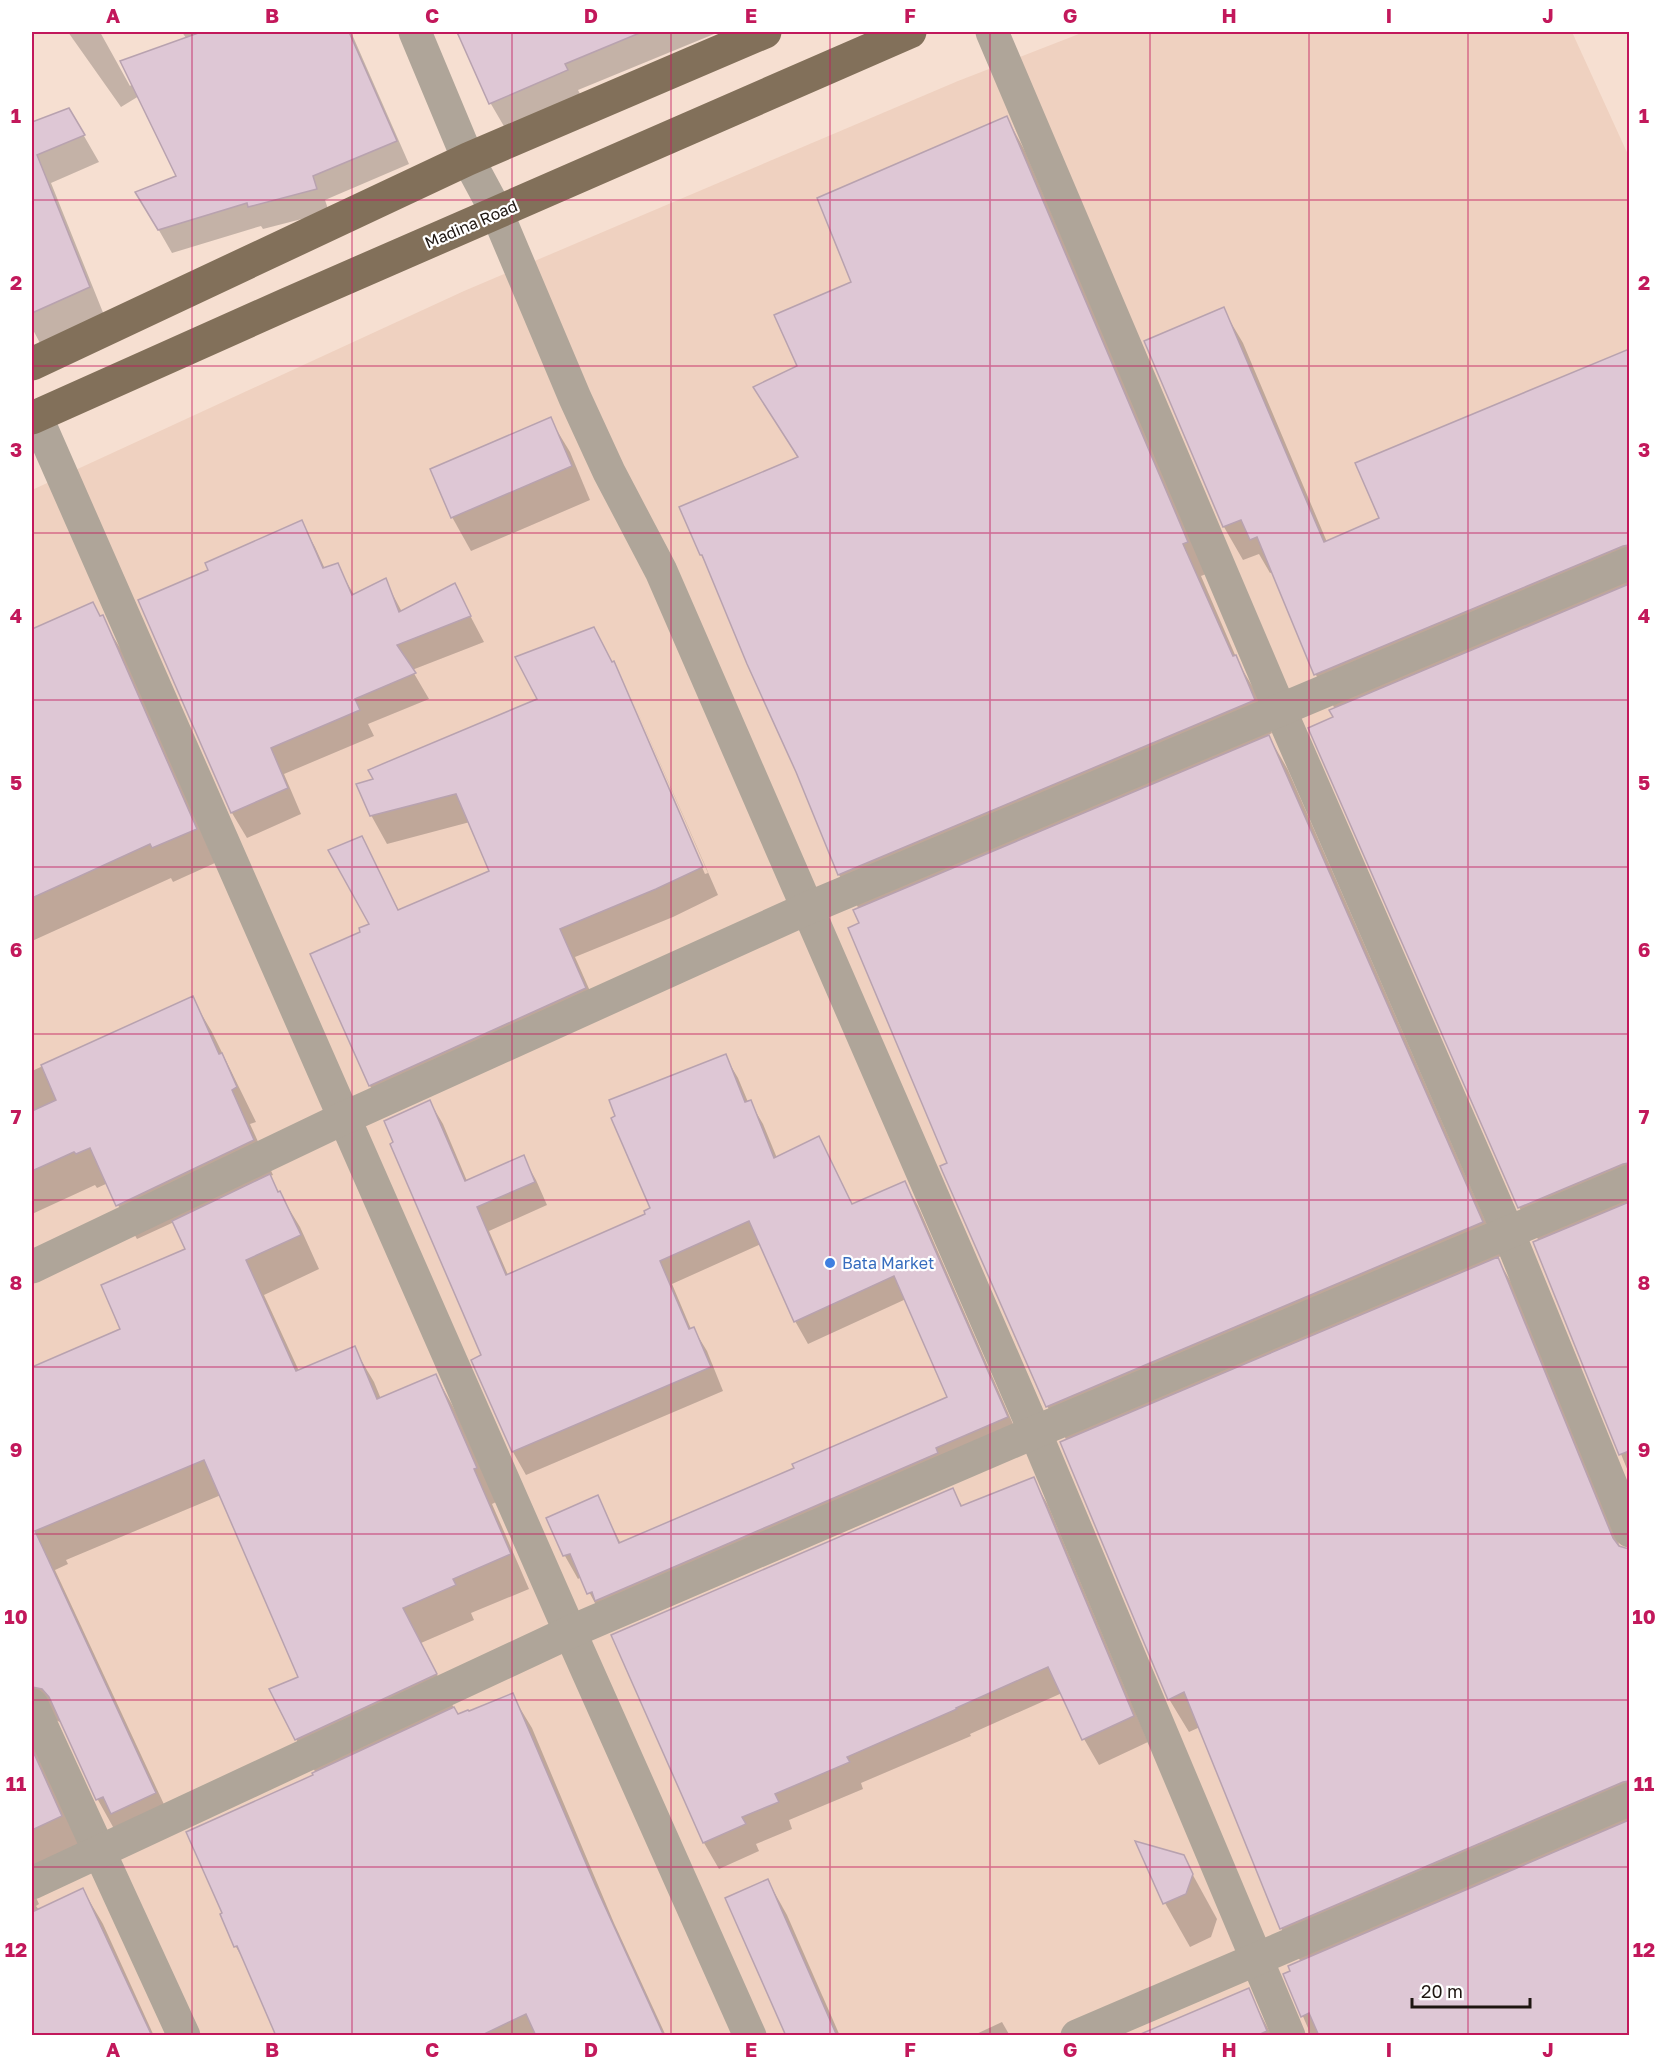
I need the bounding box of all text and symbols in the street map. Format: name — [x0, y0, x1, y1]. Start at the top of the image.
text: A — [106, 3, 120, 27]
text: B — [265, 3, 279, 27]
text: C — [425, 3, 439, 27]
text: D — [584, 3, 598, 27]
text: E — [745, 3, 757, 27]
text: F — [904, 3, 916, 27]
text: G — [1063, 3, 1077, 27]
text: H — [1221, 3, 1237, 27]
text: I — [1386, 3, 1392, 27]
text: J — [1542, 3, 1554, 27]
text: 1 — [11, 103, 21, 127]
text: 1 — [1639, 103, 1649, 127]
street label: Madina Road — [422, 195, 520, 253]
text: 2 — [10, 270, 22, 294]
text: 2 — [1638, 270, 1650, 294]
text: 3 — [10, 437, 22, 461]
text: 3 — [1638, 437, 1650, 461]
text: 4 — [10, 603, 22, 627]
text: 4 — [1638, 603, 1650, 627]
text: 5 — [10, 770, 22, 794]
text: 5 — [1638, 770, 1650, 794]
text: 6 — [10, 937, 22, 961]
text: 6 — [1638, 937, 1650, 961]
text: 7 — [11, 1104, 22, 1128]
text: 7 — [1639, 1104, 1650, 1128]
place label: Bata Market — [842, 1253, 934, 1273]
marker: Bata Market — [823, 1256, 837, 1270]
text: 8 — [10, 1270, 22, 1294]
text: 8 — [1638, 1270, 1650, 1294]
text: 9 — [10, 1437, 22, 1461]
text: 9 — [1638, 1437, 1650, 1461]
text: 10 — [4, 1604, 28, 1628]
text: 10 — [1632, 1604, 1656, 1628]
text: 11 — [6, 1771, 26, 1795]
text: 11 — [1634, 1771, 1654, 1795]
text: 12 — [5, 1937, 27, 1961]
text: 12 — [1633, 1937, 1655, 1961]
scale bar — [1412, 1971, 1530, 2009]
text: 20 m — [1421, 1980, 1463, 2002]
text: A — [106, 2037, 120, 2061]
text: B — [265, 2037, 279, 2061]
text: C — [425, 2037, 439, 2061]
text: D — [584, 2037, 598, 2061]
text: E — [745, 2037, 757, 2061]
text: F — [904, 2037, 916, 2061]
text: G — [1063, 2037, 1077, 2061]
text: H — [1221, 2037, 1237, 2061]
text: I — [1386, 2037, 1392, 2061]
text: J — [1542, 2037, 1554, 2061]

